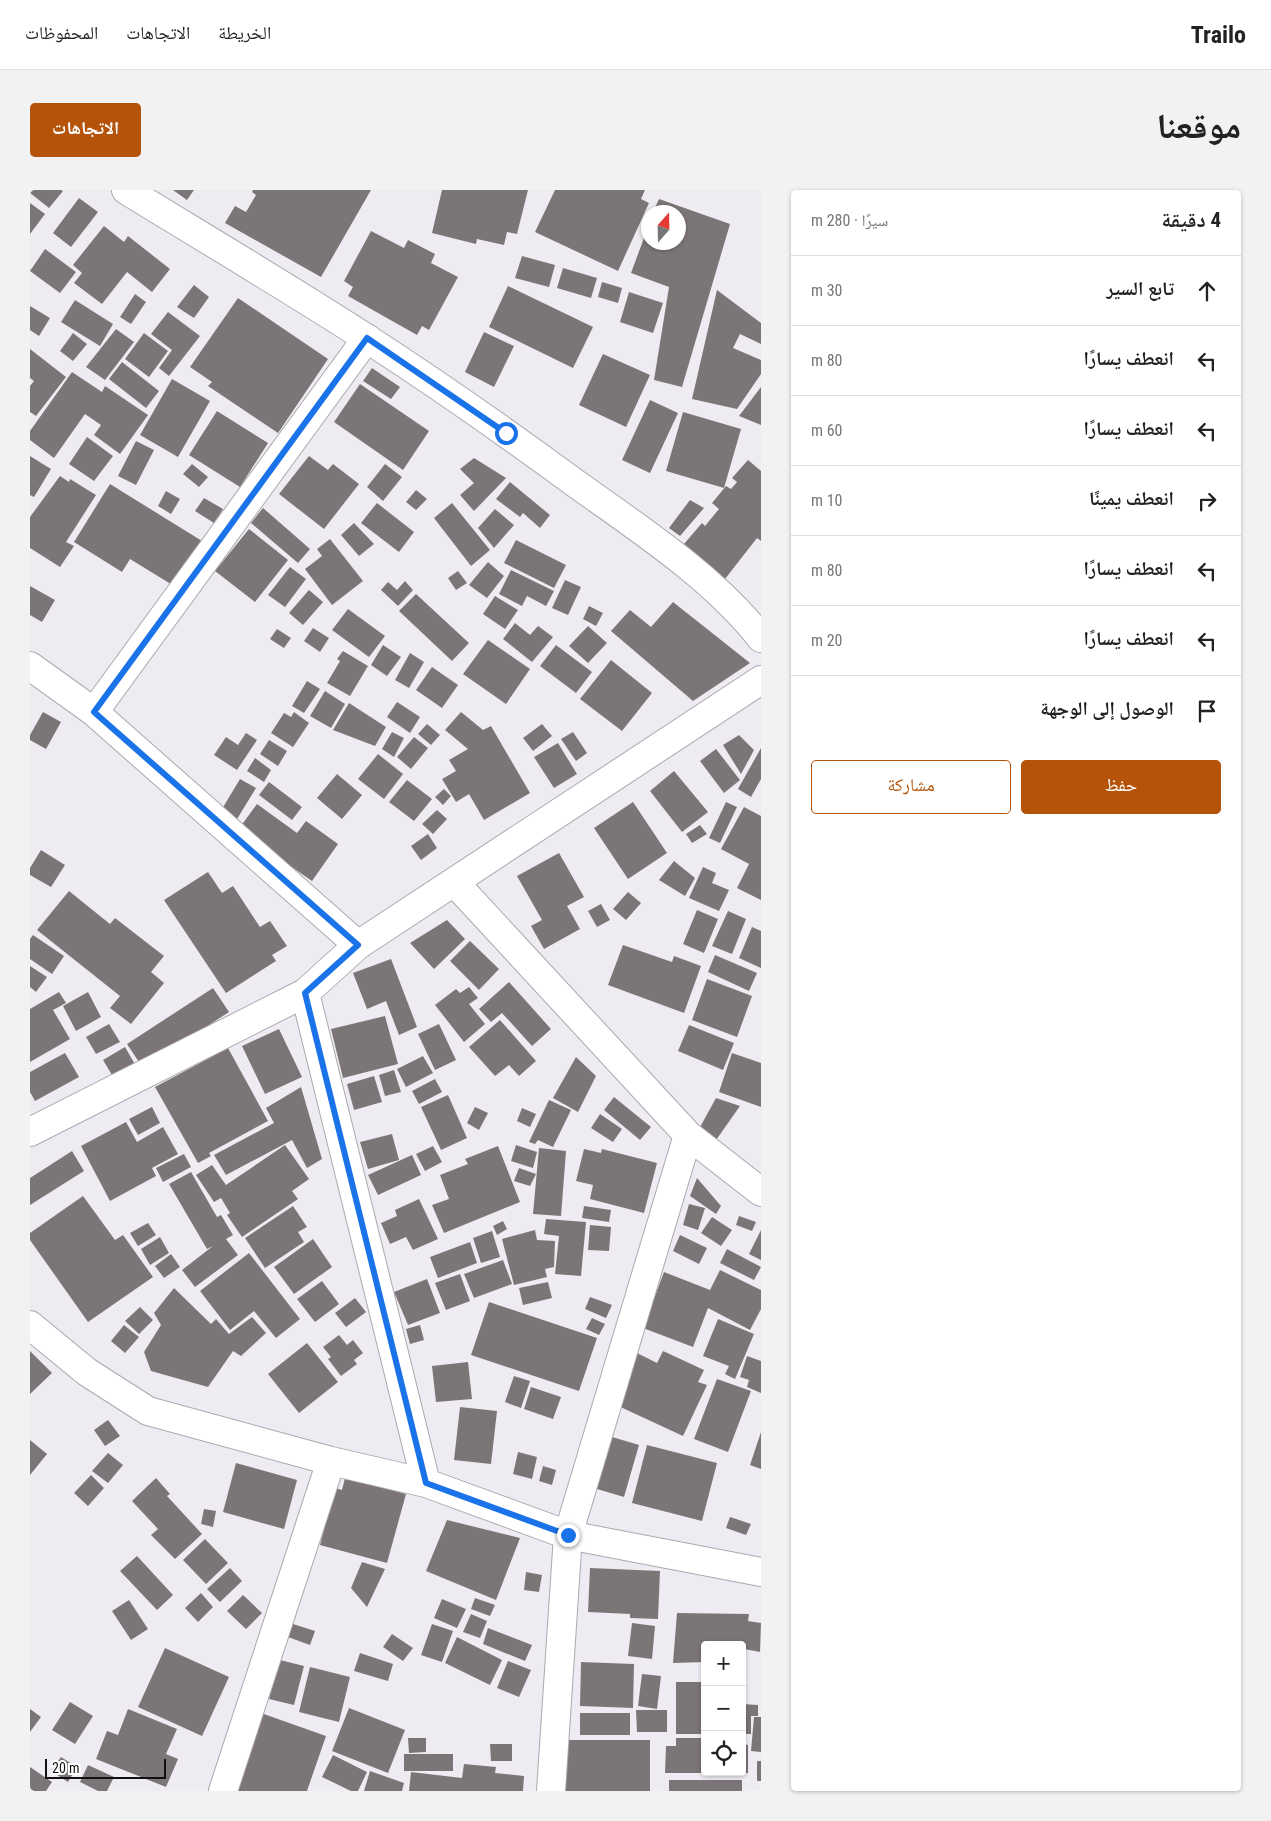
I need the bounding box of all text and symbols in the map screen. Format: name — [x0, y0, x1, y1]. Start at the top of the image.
text: Trailo — [1191, 21, 1246, 49]
text: المحفوظات — [25, 22, 98, 43]
text: الاتجاهات — [126, 22, 190, 43]
text: الخريطة — [218, 22, 271, 43]
button: الاتجاهات — [30, 103, 141, 157]
text: موقعنا — [1156, 106, 1241, 147]
north arrow — [641, 205, 686, 250]
text: 4 دقيقة — [1161, 208, 1221, 232]
text: سيرًا · 280 m — [811, 211, 888, 230]
text: تابع السير — [1106, 277, 1174, 300]
icon: ahead — [1193, 277, 1221, 305]
text: 30 m — [811, 281, 843, 300]
text: انعطف يسارًا — [1083, 347, 1174, 370]
icon: left — [1193, 347, 1221, 375]
text: 80 m — [811, 351, 843, 370]
text: انعطف يسارًا — [1083, 417, 1174, 440]
icon: left — [1193, 417, 1221, 445]
text: 60 m — [811, 421, 843, 440]
route start — [495, 422, 518, 445]
text: انعطف يمينًا — [1089, 487, 1174, 510]
icon: right — [1193, 487, 1221, 515]
text: 10 m — [811, 491, 843, 510]
text: انعطف يسارًا — [1083, 557, 1174, 580]
icon: left — [1193, 557, 1221, 585]
text: 80 m — [811, 561, 843, 580]
text: انعطف يسارًا — [1083, 627, 1174, 650]
icon: left — [1193, 627, 1221, 655]
text: 20 m — [811, 631, 843, 650]
text: الوصول إلى الوجهة — [1040, 697, 1174, 720]
icon: arrive — [1193, 697, 1221, 725]
button: مشاركة — [811, 760, 1011, 814]
button: حفظ — [1021, 760, 1221, 814]
route end — [557, 1524, 580, 1547]
map controls — [701, 1641, 746, 1776]
button: + — [701, 1641, 746, 1686]
button: − — [701, 1686, 746, 1731]
button: locate — [701, 1731, 746, 1776]
scale bar — [45, 1756, 166, 1779]
text: 20 m — [52, 1760, 80, 1776]

